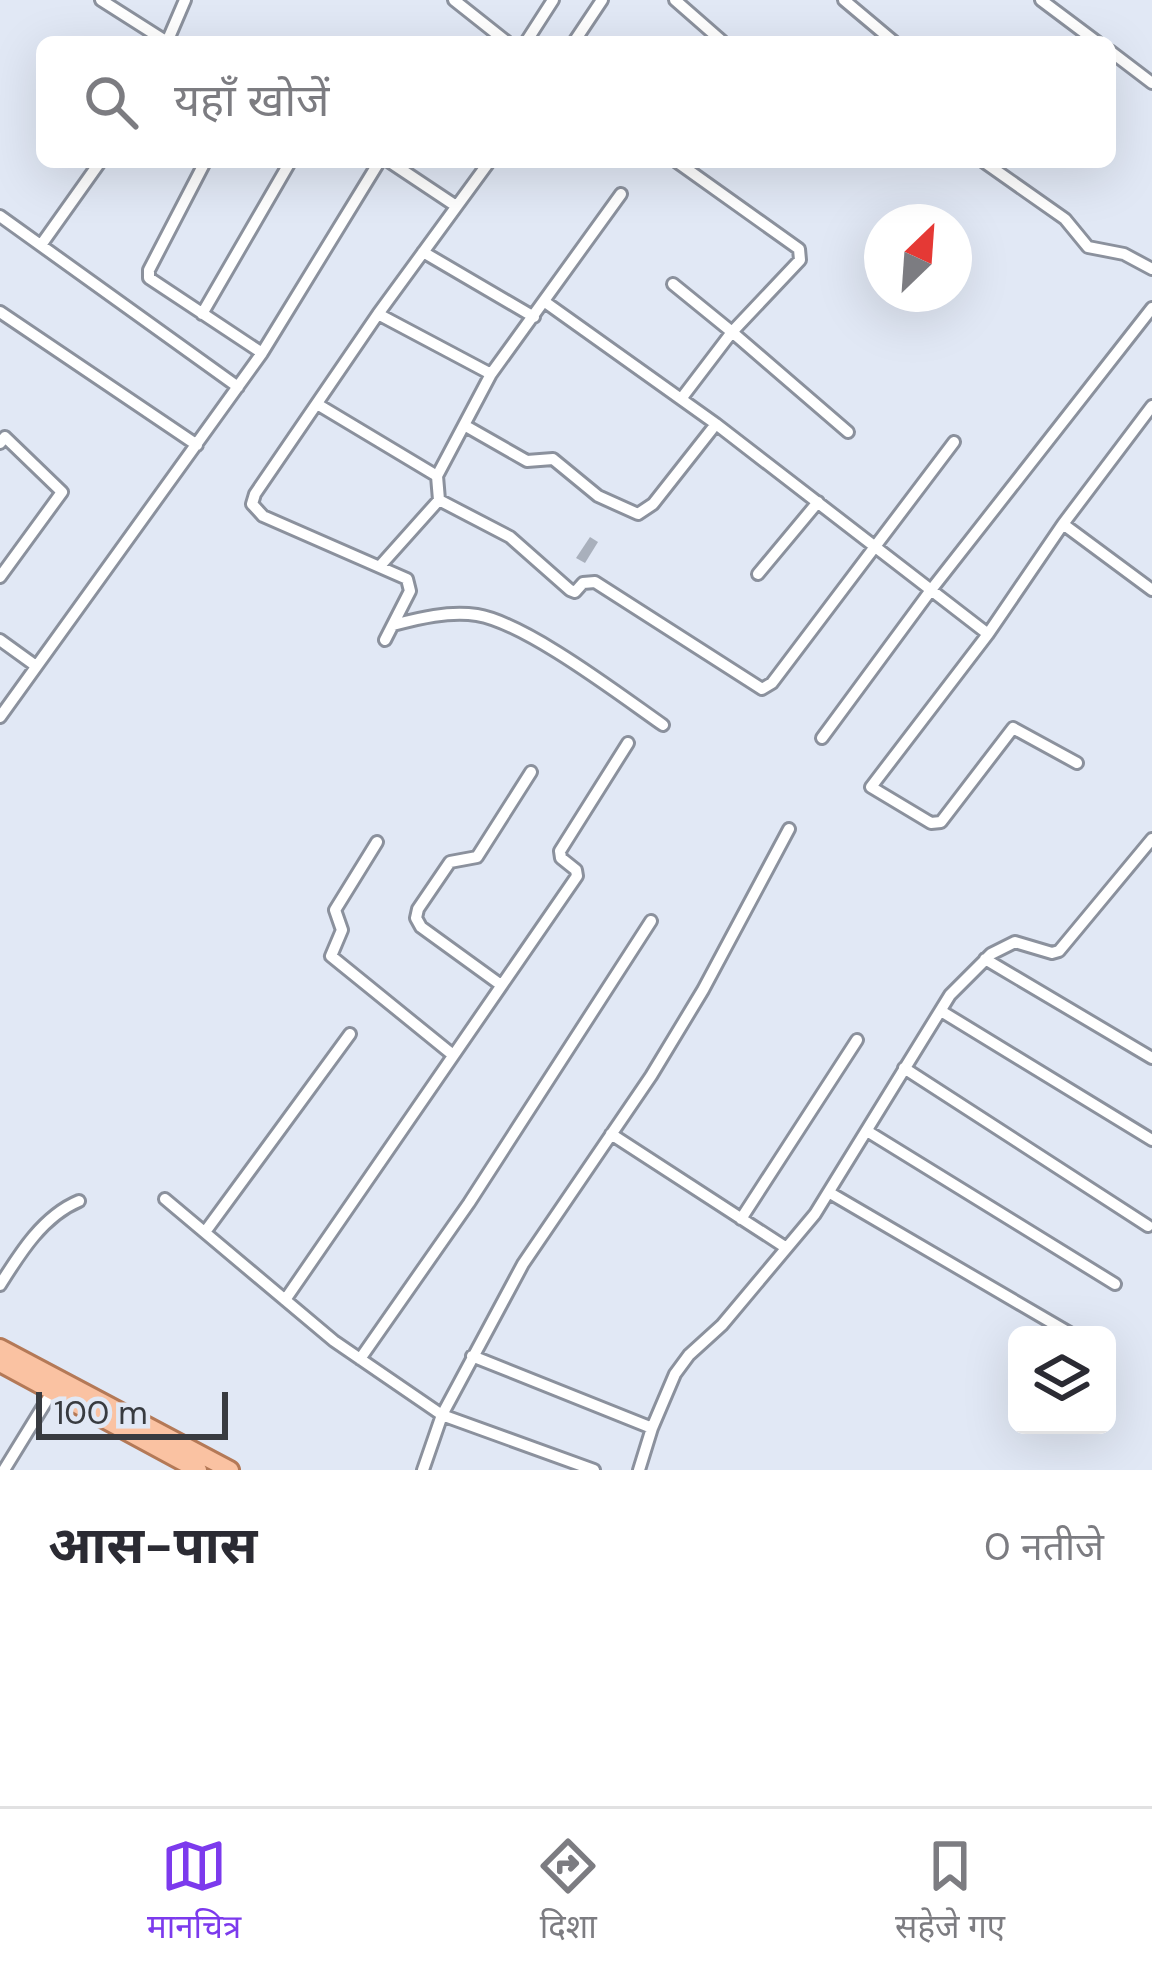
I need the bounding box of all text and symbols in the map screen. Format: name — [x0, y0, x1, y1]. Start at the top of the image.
search box — [36, 36, 1116, 168]
icon: search — [78, 69, 144, 135]
text: यहाँ खोजें — [174, 71, 329, 130]
north arrow — [864, 204, 972, 312]
map controls — [1008, 1326, 1116, 1434]
button: layers — [1008, 1326, 1116, 1434]
scale bar — [36, 1386, 228, 1439]
text: 100 m — [54, 1391, 148, 1434]
text: आस-पास — [48, 1512, 257, 1579]
text: 0 नतीजे — [984, 1521, 1104, 1572]
tab: मानचित्र — [147, 1833, 241, 1951]
tab: दिशा — [535, 1833, 601, 1951]
tab: सहेजे गए — [895, 1833, 1005, 1951]

